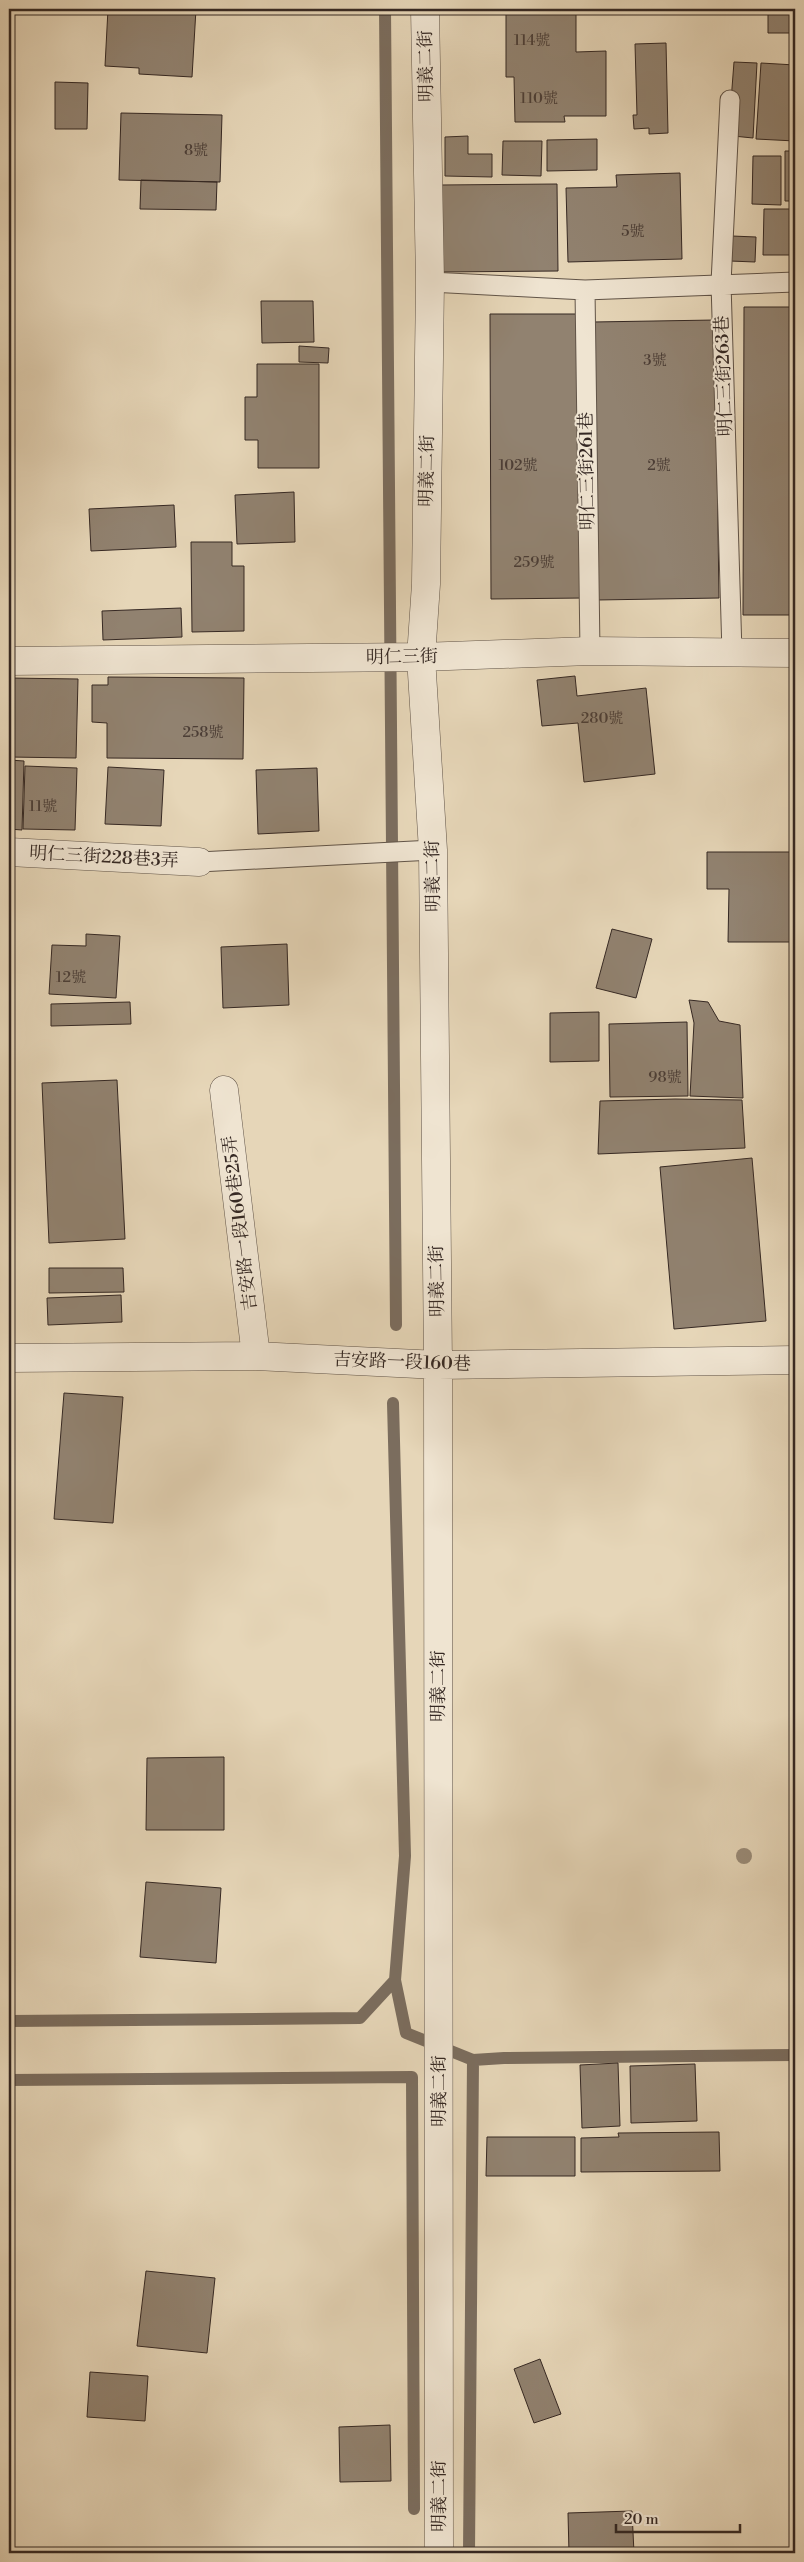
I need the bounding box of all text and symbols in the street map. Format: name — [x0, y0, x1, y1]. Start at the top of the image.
street label: 明義二街 — [414, 30, 438, 102]
house number: 114號 — [514, 31, 550, 50]
house number: 110號 — [520, 89, 558, 108]
house number: 8號 — [184, 141, 208, 160]
house number: 5號 — [621, 222, 645, 241]
street label: 明仁三街263巷 — [710, 315, 738, 437]
house number: 3號 — [643, 351, 667, 370]
street label: 明仁三街261巷 — [574, 412, 600, 530]
street label: 明義二街 — [415, 435, 439, 507]
house number: 102號 — [498, 456, 538, 475]
house number: 2號 — [647, 456, 671, 475]
house number: 259號 — [514, 553, 554, 572]
street label: 明仁三街 — [366, 645, 438, 669]
house number: 280號 — [581, 709, 623, 728]
house number: 258號 — [182, 723, 224, 742]
house number: 11號 — [29, 797, 57, 816]
street label: 明義二街 — [421, 840, 445, 912]
street label: 明仁三街228巷3弄 — [29, 842, 179, 872]
house number: 12號 — [56, 968, 86, 987]
house number: 98號 — [648, 1068, 682, 1087]
street label: 吉安路一段160巷25弄 — [218, 1134, 262, 1312]
street label: 明義二街 — [425, 1245, 449, 1317]
street label: 吉安路一段160巷 — [333, 1348, 471, 1376]
street label: 明義二街 — [427, 1650, 450, 1722]
street label: 明義二街 — [428, 2055, 451, 2127]
street label: 明義二街 — [428, 2460, 451, 2532]
scale bar — [616, 2502, 740, 2534]
text: 20 m — [624, 2510, 659, 2529]

